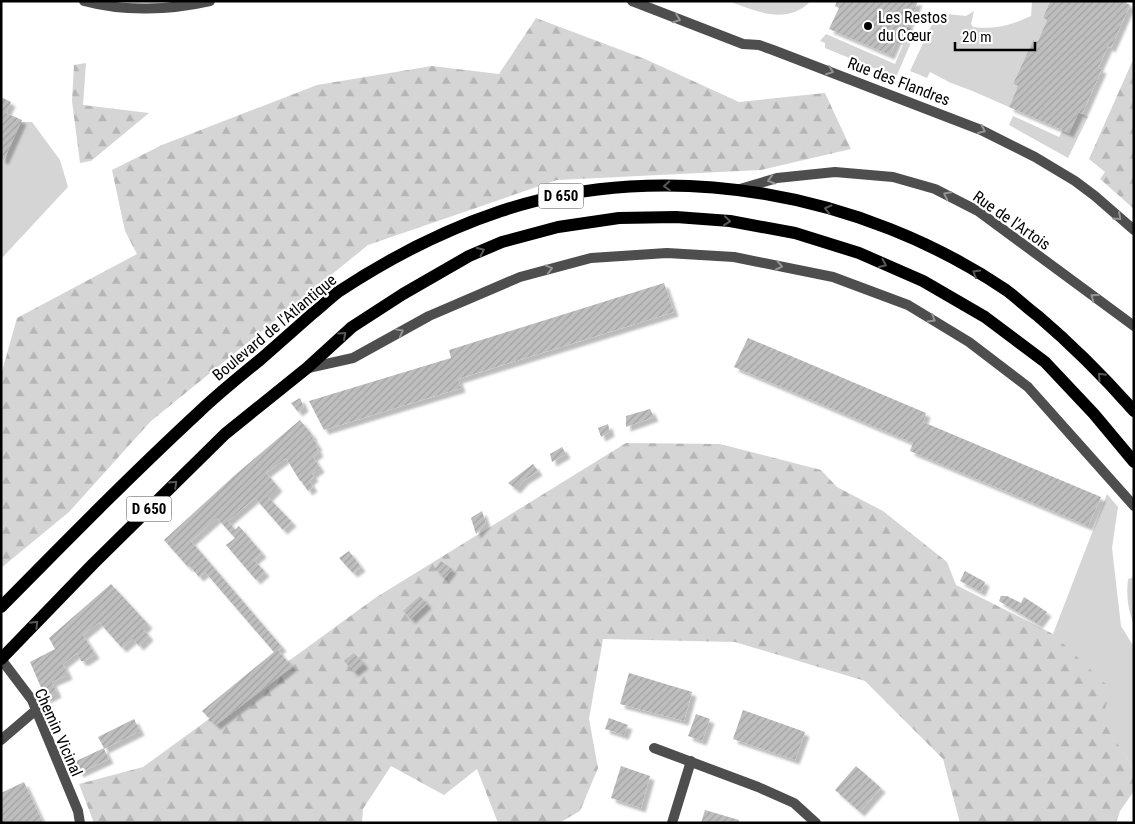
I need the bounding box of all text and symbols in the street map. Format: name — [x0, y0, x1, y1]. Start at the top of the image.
place label: Les Restos du Cœur — [878, 8, 947, 45]
one-way arrow — [673, 13, 681, 23]
marker: Les Restos du Cœur — [862, 20, 874, 32]
scale bar — [955, 20, 1035, 52]
text: 20 m — [962, 28, 992, 46]
street label: Rue des Flandres — [845, 53, 953, 110]
one-way arrow — [826, 65, 834, 75]
one-way arrow — [977, 124, 986, 134]
one-way arrow — [767, 174, 775, 184]
one-way arrow — [663, 180, 671, 191]
road number: D 650 — [538, 184, 584, 208]
street label: Rue de l'Artois — [969, 187, 1054, 254]
one-way arrow — [943, 191, 952, 201]
one-way arrow — [824, 204, 832, 214]
one-way arrow — [1113, 211, 1122, 220]
one-way arrow — [723, 215, 731, 226]
one-way arrow — [476, 246, 485, 257]
one-way arrow — [878, 257, 887, 268]
one-way arrow — [775, 260, 784, 271]
one-way arrow — [545, 264, 554, 275]
one-way arrow — [973, 269, 982, 279]
street label: Boulevard de l'Atlantique — [209, 270, 340, 385]
one-way arrow — [1090, 294, 1100, 303]
one-way arrow — [926, 313, 935, 323]
one-way arrow — [395, 328, 404, 338]
one-way arrow — [338, 332, 347, 341]
one-way arrow — [1098, 372, 1107, 381]
one-way arrow — [169, 481, 178, 490]
road number: D 650 — [126, 496, 172, 522]
one-way arrow — [29, 621, 38, 630]
street label: Chemin Vicinal — [31, 685, 86, 779]

